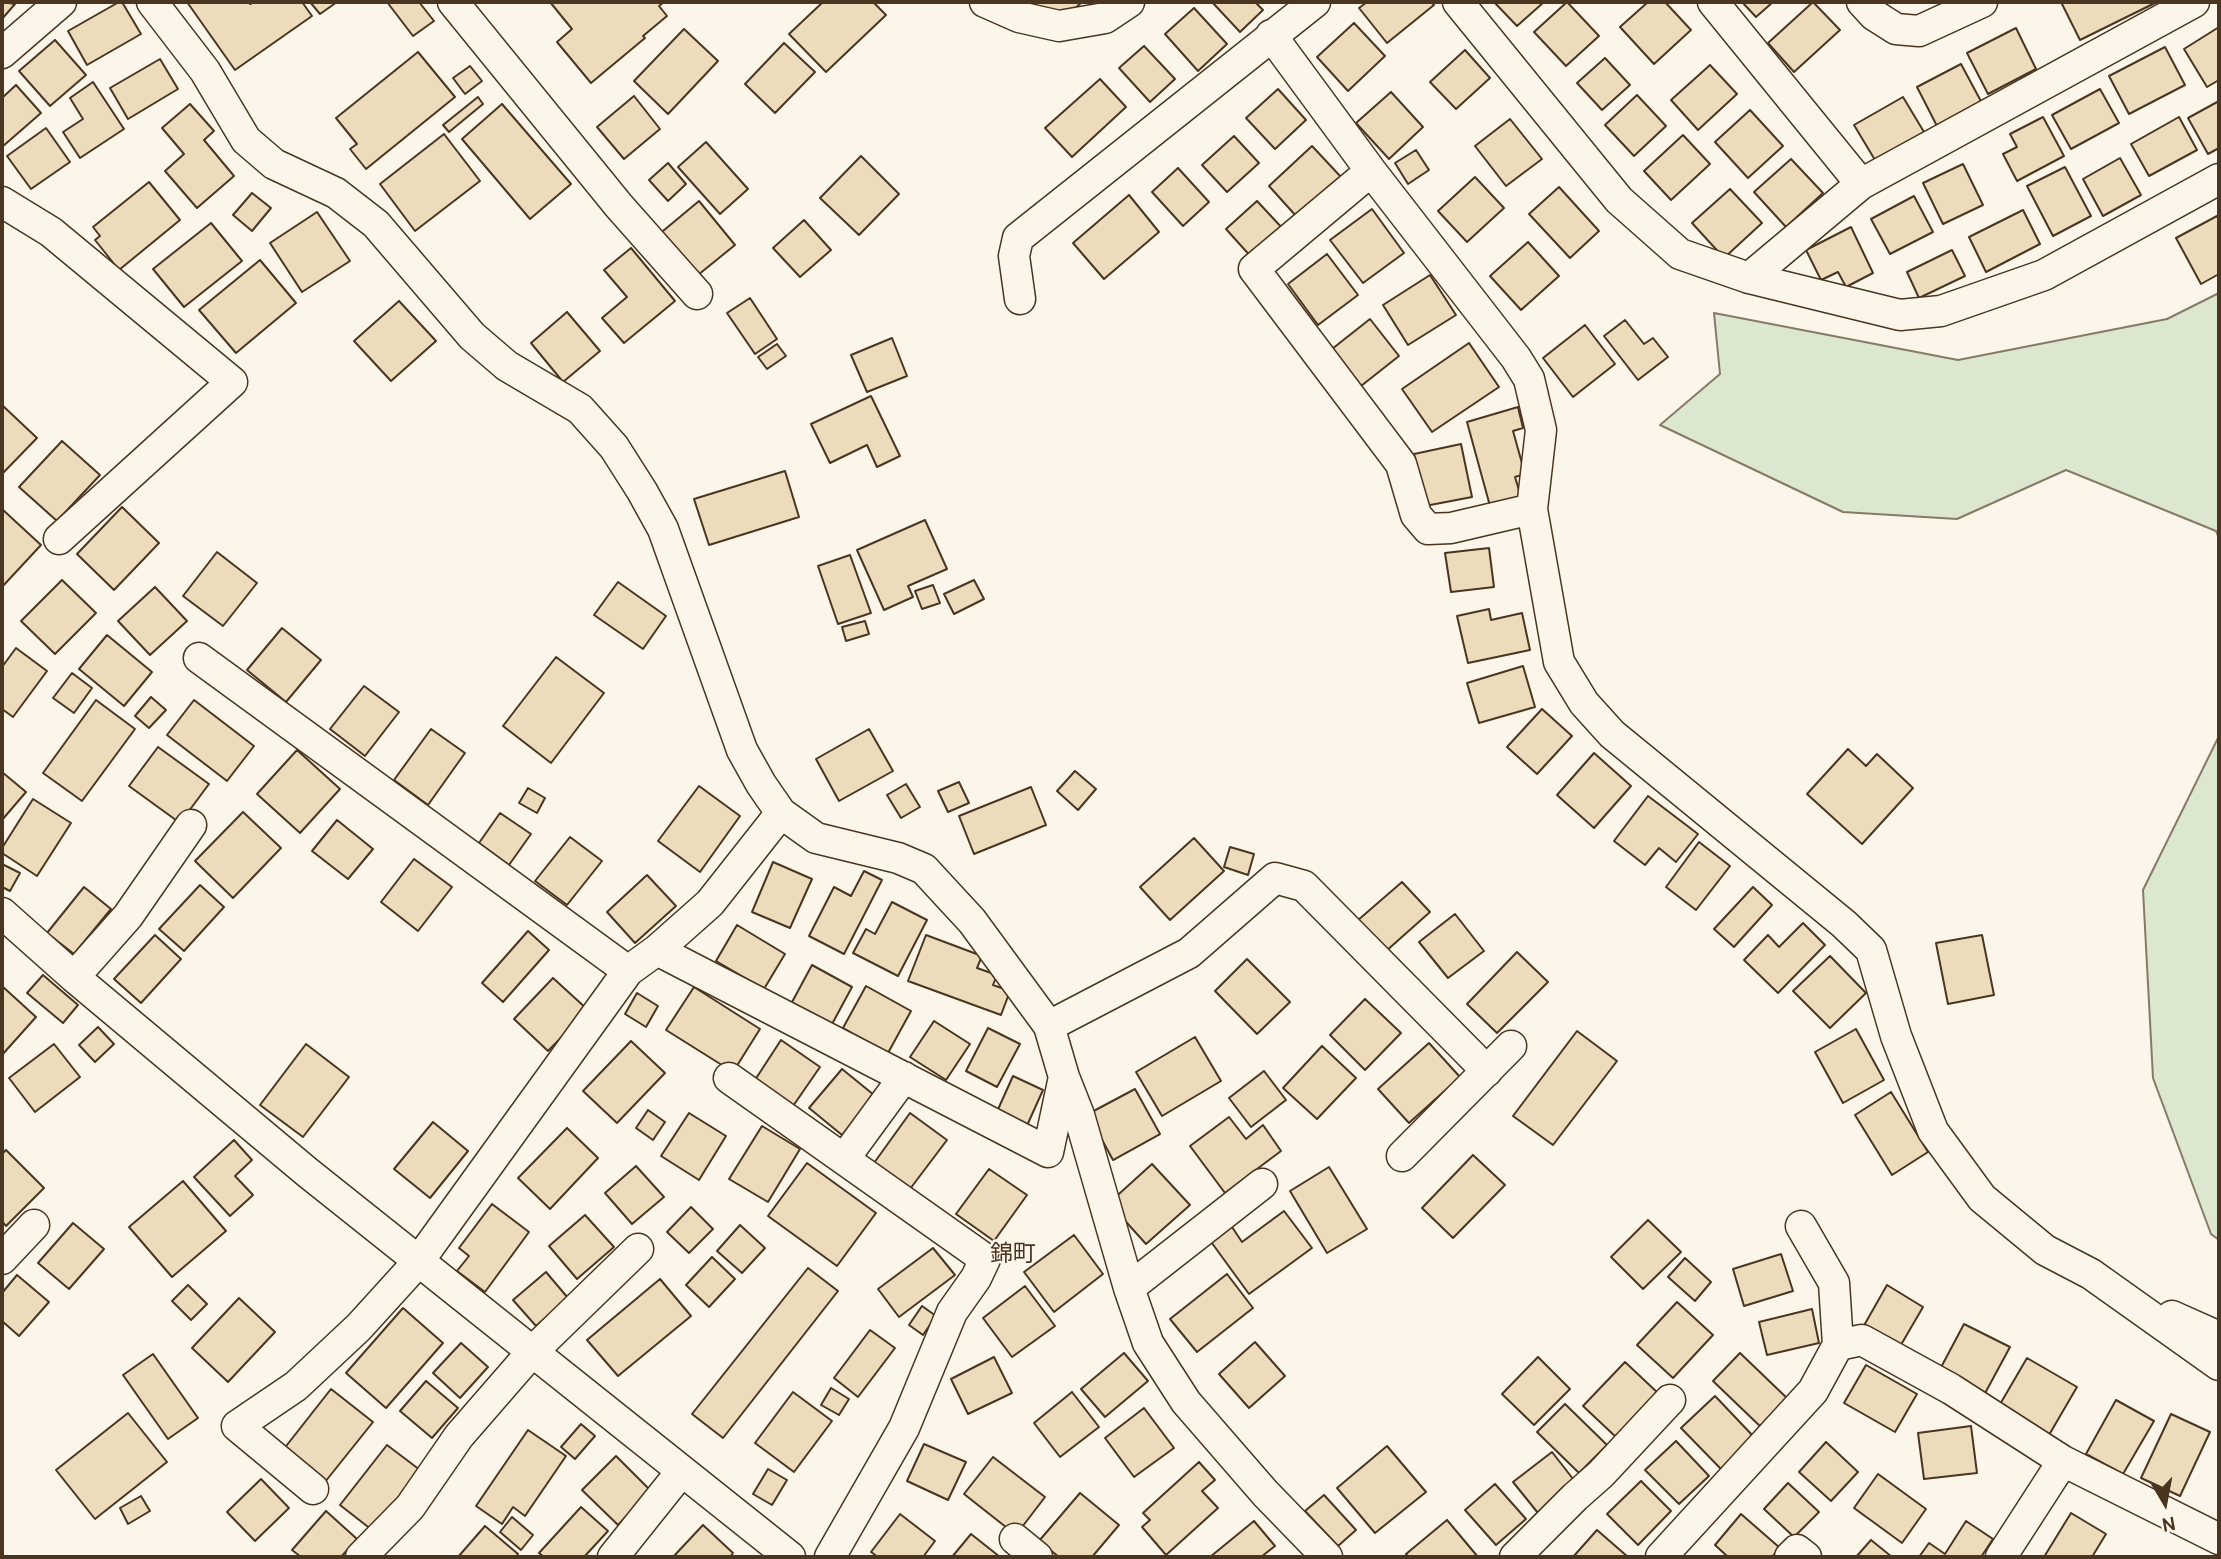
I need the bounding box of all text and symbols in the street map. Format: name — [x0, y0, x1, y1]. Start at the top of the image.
district label: 錦町 — [990, 1240, 1036, 1268]
north arrow — [2130, 1468, 2200, 1538]
text: N — [2160, 1512, 2177, 1537]

